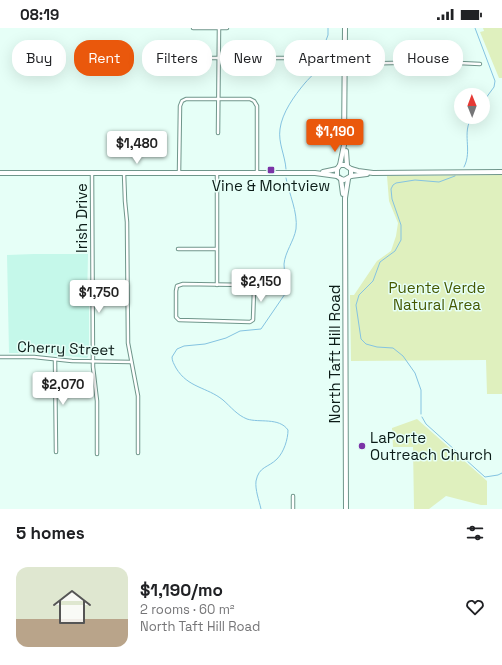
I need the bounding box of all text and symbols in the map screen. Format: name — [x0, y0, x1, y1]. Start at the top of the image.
text: 08:19 — [20, 5, 59, 24]
chip: Buy — [12, 40, 66, 76]
chip: Rent — [74, 40, 134, 76]
chip: Filters — [142, 40, 212, 76]
chip: New — [220, 40, 276, 76]
chip: Apartment — [284, 40, 385, 76]
chip: House — [393, 40, 463, 76]
north arrow — [454, 88, 490, 124]
map controls — [454, 88, 490, 124]
pin: $1,190 — [302, 119, 368, 153]
text: $1,190 — [315, 123, 355, 140]
pin: $1,480 — [104, 131, 170, 165]
text: $1,480 — [116, 135, 158, 152]
marker: Vine & Montview — [266, 165, 276, 175]
place label: Vine & Montview — [212, 176, 330, 195]
street label: Irish Drive — [72, 183, 91, 253]
pin: $2,150 — [228, 269, 294, 303]
text: $2,150 — [241, 273, 281, 290]
park label: Puente Verde Natural Area — [389, 278, 485, 314]
pin: $1,750 — [66, 280, 132, 314]
text: $1,750 — [79, 284, 119, 301]
street label: North Taft Hill Road — [325, 285, 344, 423]
street label: Cherry Street — [17, 337, 115, 359]
pin: $2,070 — [30, 372, 96, 406]
text: $2,070 — [41, 376, 85, 393]
place label: LaPorte Outreach Church — [370, 428, 492, 464]
marker: LaPorte Outreach Church — [357, 441, 367, 451]
text: 5 homes — [16, 522, 85, 544]
icon: filters — [464, 522, 486, 544]
text: $1,190/mo — [140, 579, 223, 601]
icon: home — [48, 583, 96, 631]
icon: heart — [464, 596, 486, 618]
text: 2 rooms · 60 m² — [140, 601, 235, 618]
text: North Taft Hill Road — [140, 618, 260, 635]

